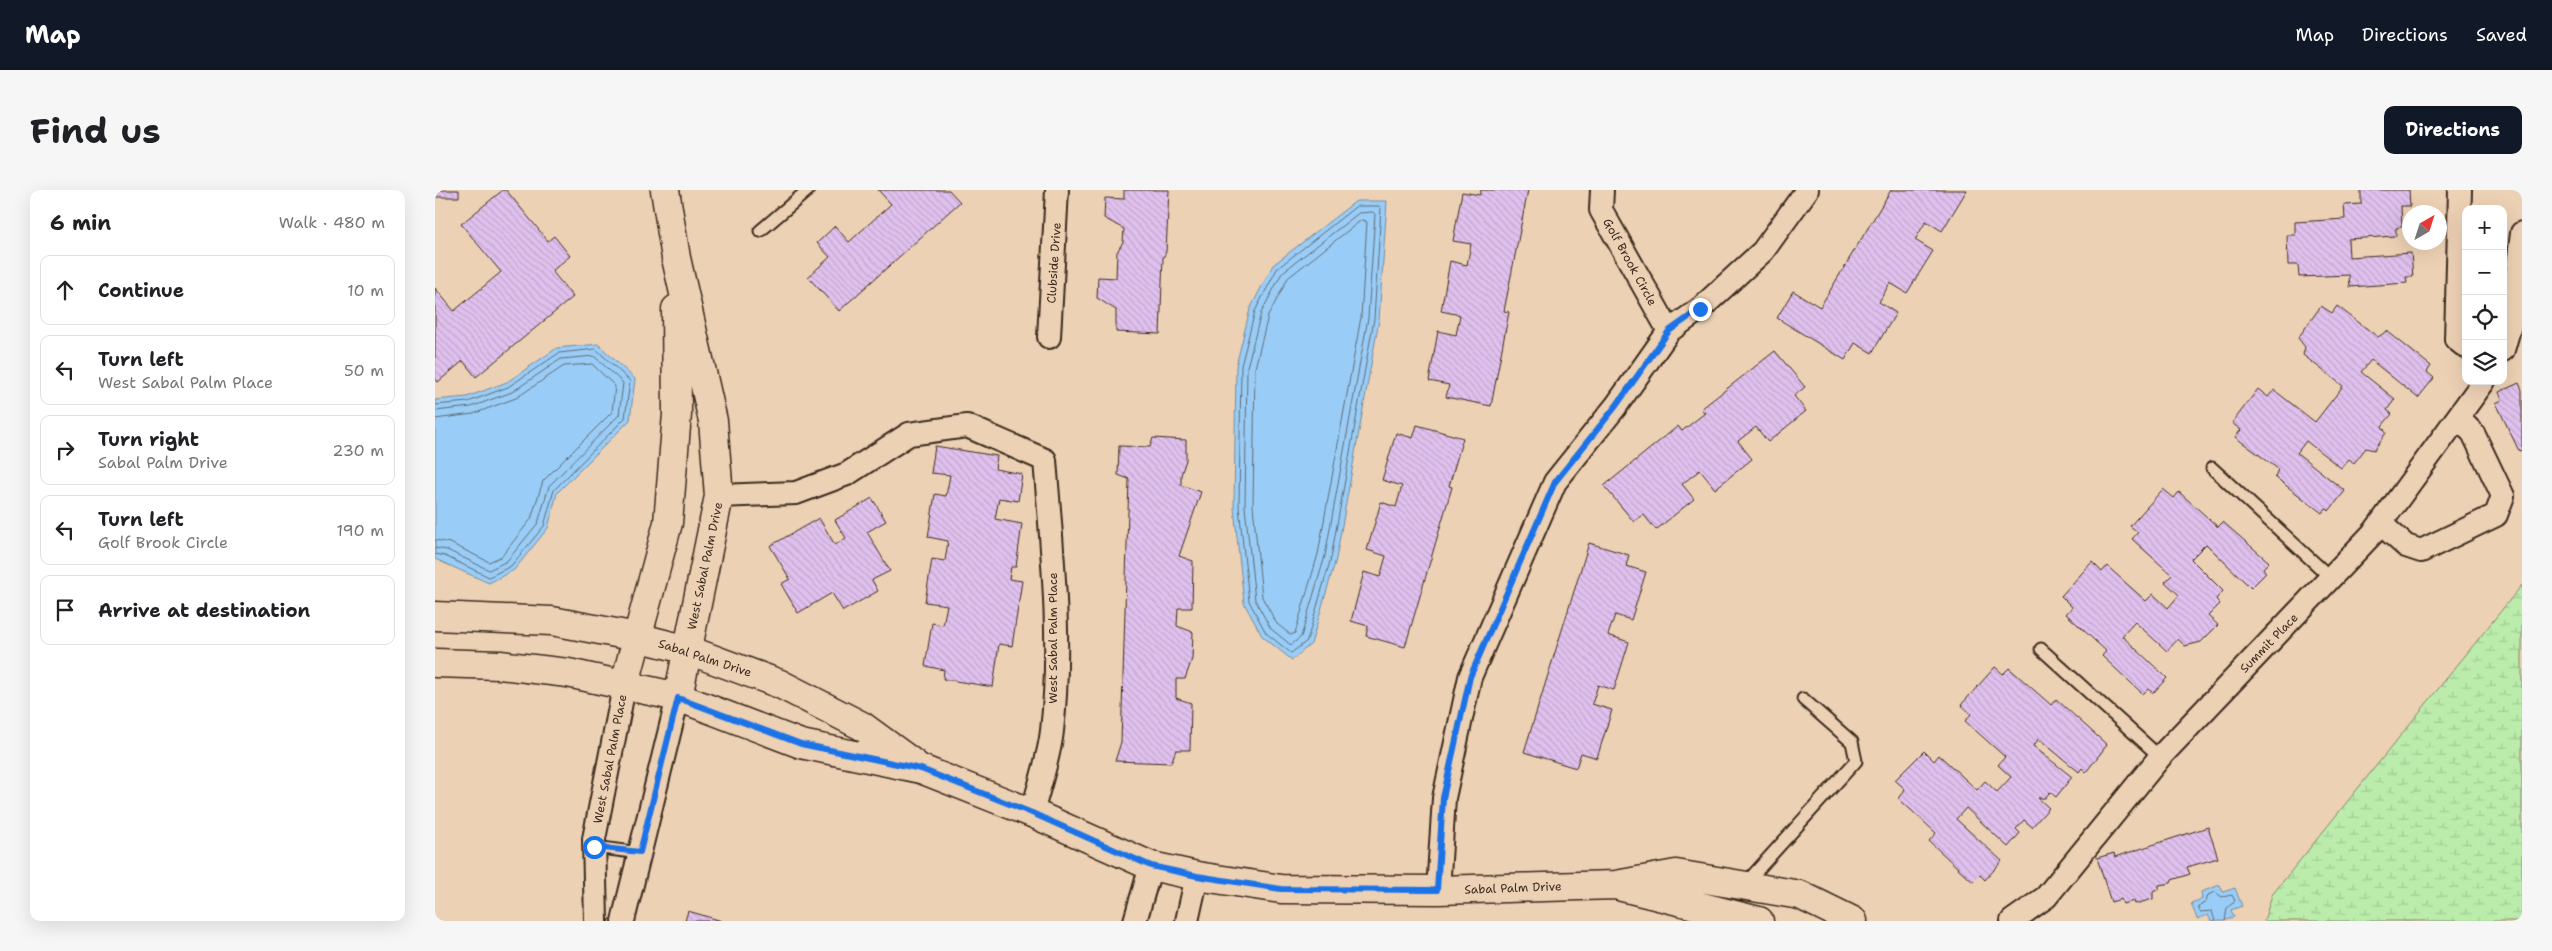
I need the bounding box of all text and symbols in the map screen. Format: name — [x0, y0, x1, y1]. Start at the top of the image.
text: Map — [25, 19, 81, 51]
text: Map — [2296, 23, 2334, 47]
text: Directions — [2362, 23, 2448, 47]
text: Saved — [2476, 23, 2527, 47]
button: Directions — [2384, 106, 2522, 154]
text: Find us — [30, 107, 161, 154]
north arrow — [2402, 205, 2447, 250]
map controls — [2462, 205, 2507, 385]
button: + — [2462, 205, 2507, 250]
text: 6 min — [50, 209, 111, 237]
text: Walk · 480 m — [279, 212, 385, 233]
street label: Golf Brook Circle — [1599, 215, 1661, 309]
street label: Clubside Drive — [1043, 222, 1065, 304]
button: − — [2462, 250, 2507, 295]
icon: ahead — [51, 276, 79, 304]
text: Continue — [98, 278, 184, 303]
text: 10 m — [347, 280, 384, 301]
button: locate — [2462, 295, 2507, 340]
route end — [1689, 298, 1712, 321]
button: layers — [2462, 340, 2507, 385]
text: Turn left — [98, 347, 184, 372]
icon: left — [51, 356, 79, 384]
text: 50 m — [344, 360, 384, 381]
text: West Sabal Palm Place — [98, 372, 273, 393]
text: Turn right — [98, 427, 199, 452]
icon: right — [51, 436, 79, 464]
text: 230 m — [332, 440, 384, 461]
text: Sabal Palm Drive — [98, 452, 228, 473]
street label: West Sabal Palm Drive — [684, 500, 726, 631]
text: Turn left — [98, 507, 184, 532]
icon: left — [51, 516, 79, 544]
text: 190 m — [337, 520, 384, 541]
text: Golf Brook Circle — [98, 532, 228, 553]
street label: West Sabal Palm Place — [1045, 572, 1061, 704]
icon: arrive — [51, 596, 79, 624]
text: Arrive at destination — [98, 598, 310, 623]
street label: Summit Place — [2236, 610, 2302, 676]
street label: Sabal Palm Drive — [656, 635, 754, 681]
street label: West Sabal Palm Place — [590, 693, 630, 825]
route start — [583, 836, 606, 859]
street label: Sabal Palm Drive — [1464, 878, 1562, 898]

